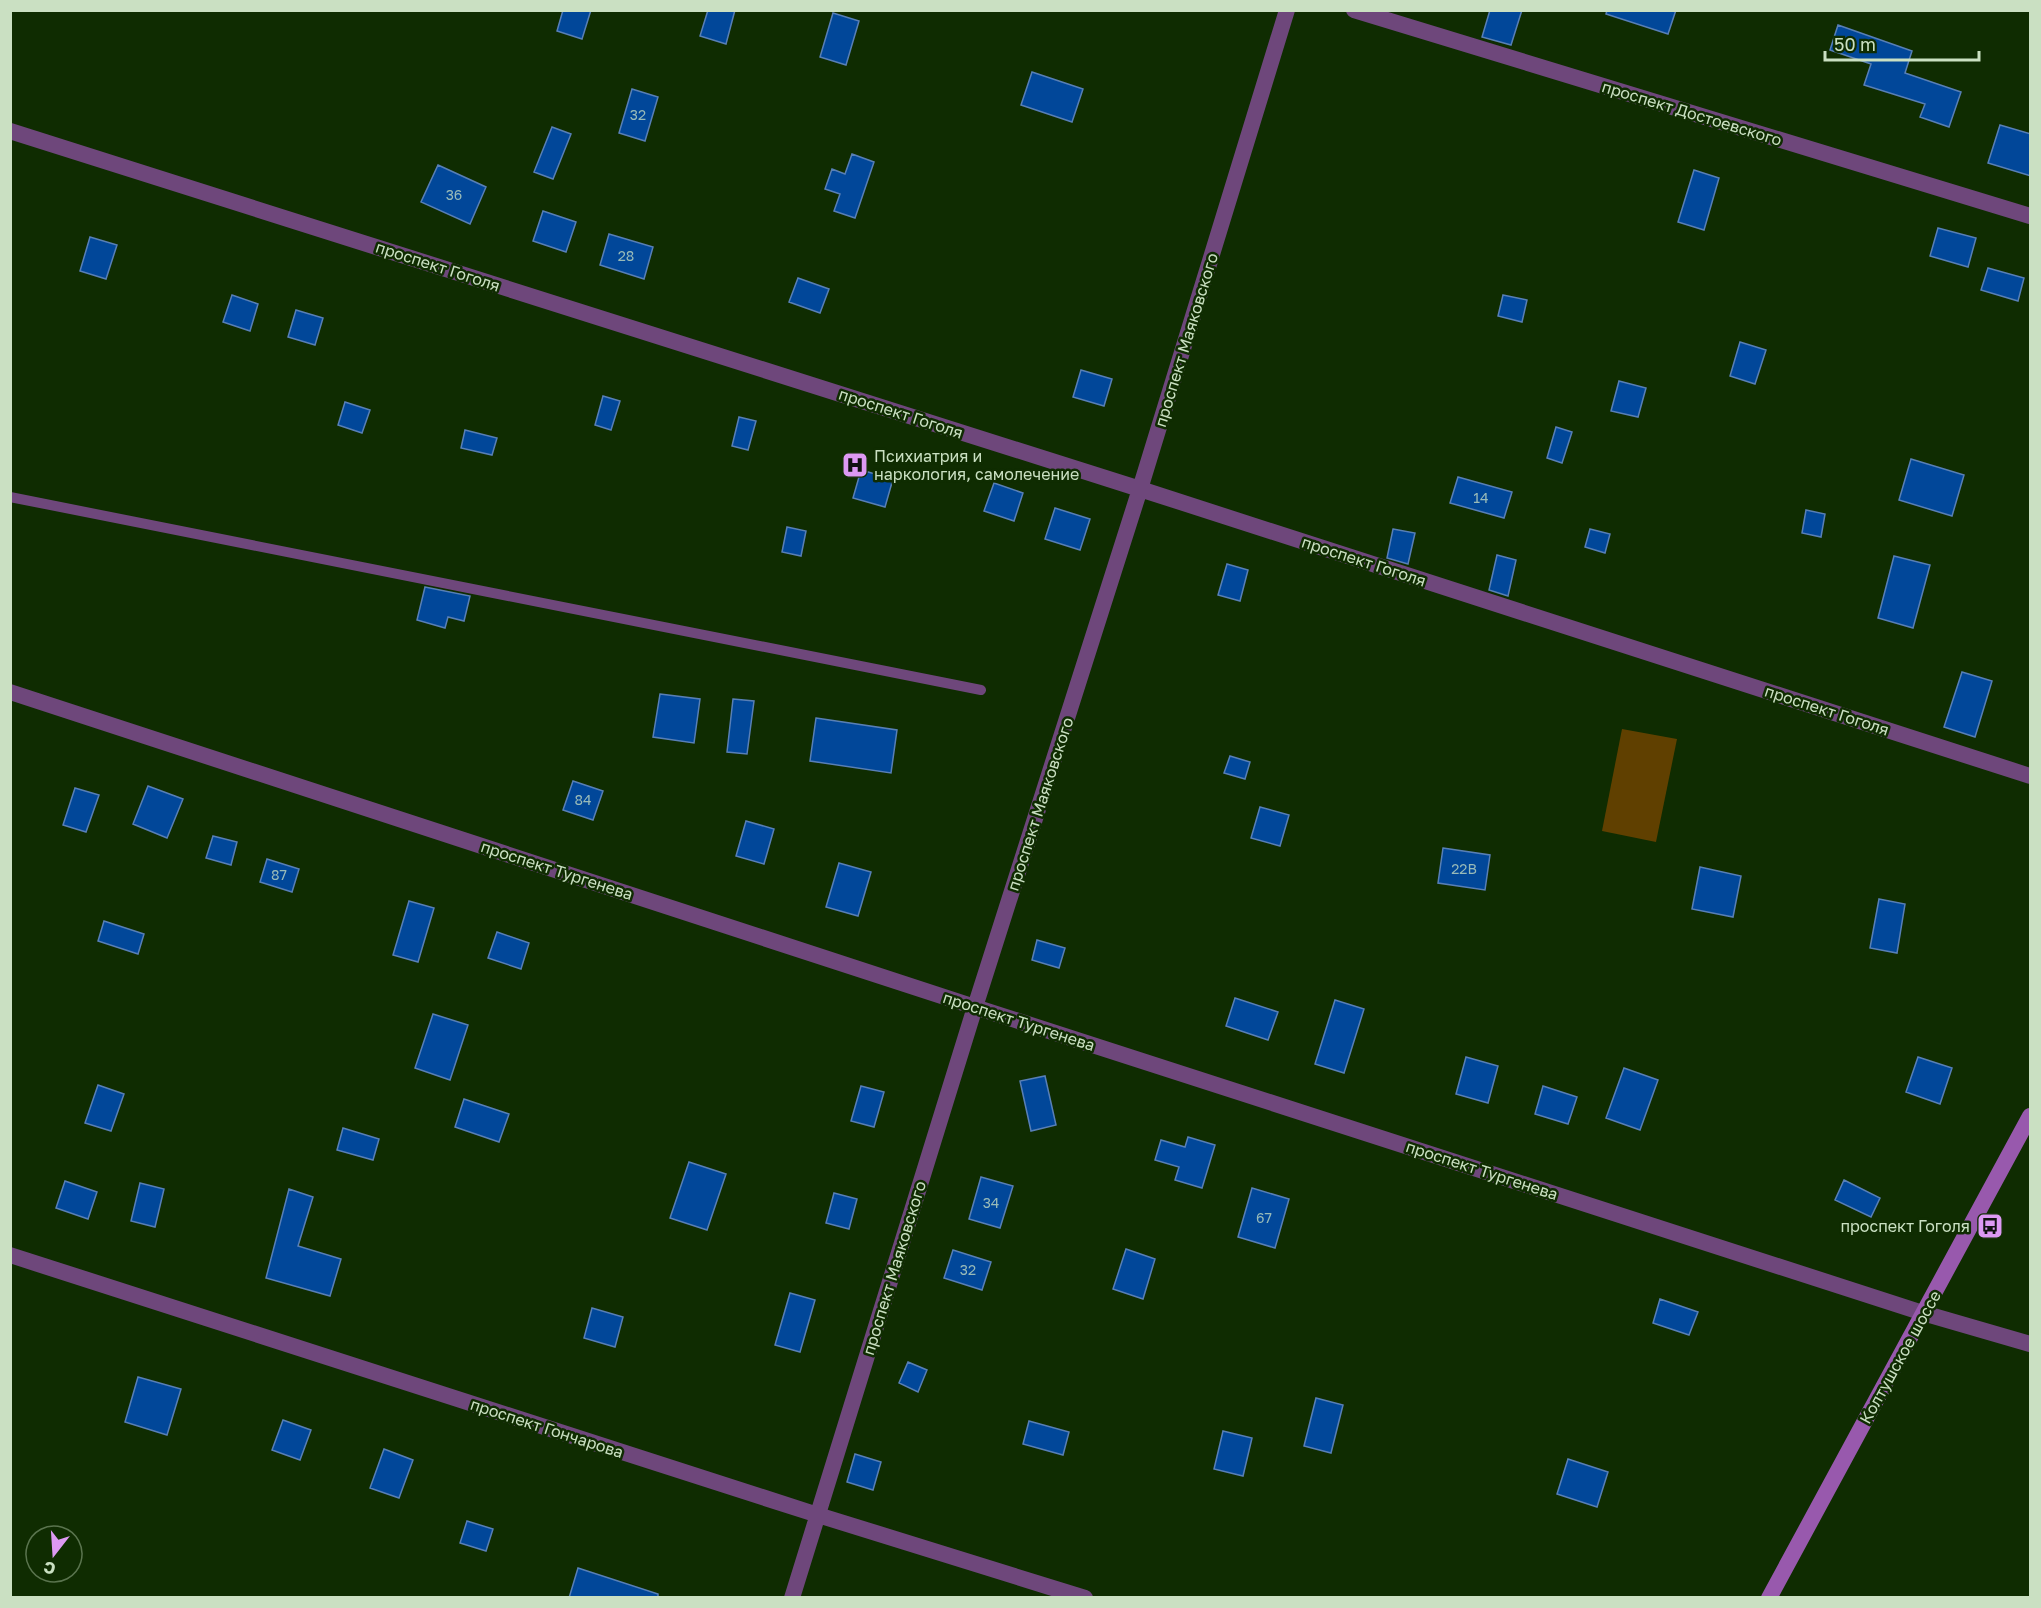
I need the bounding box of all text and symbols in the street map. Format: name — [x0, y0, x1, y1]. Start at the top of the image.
scale bar — [1825, 24, 1980, 62]
text: 50 m — [1834, 33, 1876, 55]
street label: проспект Достоевского — [1600, 76, 1784, 150]
house number: 32 — [630, 106, 646, 123]
house number: 36 — [446, 186, 462, 203]
street label: проспект Гоголя — [373, 236, 503, 296]
house number: 28 — [618, 247, 634, 264]
street label: проспект Маяковского — [1150, 250, 1222, 430]
street label: проспект Гоголя — [836, 383, 966, 443]
place label: Психиатрия и наркология, самолечение — [874, 446, 1079, 484]
hospital icon: Психиатрия и наркология, самолечение — [840, 450, 870, 480]
house number: 14 — [1473, 489, 1489, 506]
street label: проспект Гоголя — [1299, 531, 1429, 591]
street label: проспект Гоголя — [1762, 680, 1892, 740]
street label: проспект Маяковского — [1003, 715, 1077, 893]
house number: 84 — [574, 791, 592, 808]
street label: проспект Тургенева — [478, 836, 636, 904]
house number: 22В — [1451, 860, 1477, 877]
house number: 87 — [271, 866, 287, 883]
street label: проспект Тургенева — [940, 987, 1098, 1055]
street label: проспект Тургенева — [1403, 1136, 1561, 1204]
street label: проспект Маяковского — [858, 1178, 930, 1358]
house number: 34 — [983, 1194, 999, 1211]
house number: 67 — [1256, 1209, 1272, 1226]
bus stop icon: проспект Гоголя — [1975, 1211, 2005, 1241]
place label: проспект Гоголя — [1840, 1216, 1970, 1236]
house number: 32 — [960, 1261, 976, 1278]
street label: Колтушское шоссе — [1855, 1287, 1945, 1427]
street label: проспект Гончарова — [468, 1394, 626, 1462]
north arrow — [24, 1524, 84, 1584]
text: С — [41, 1557, 58, 1580]

